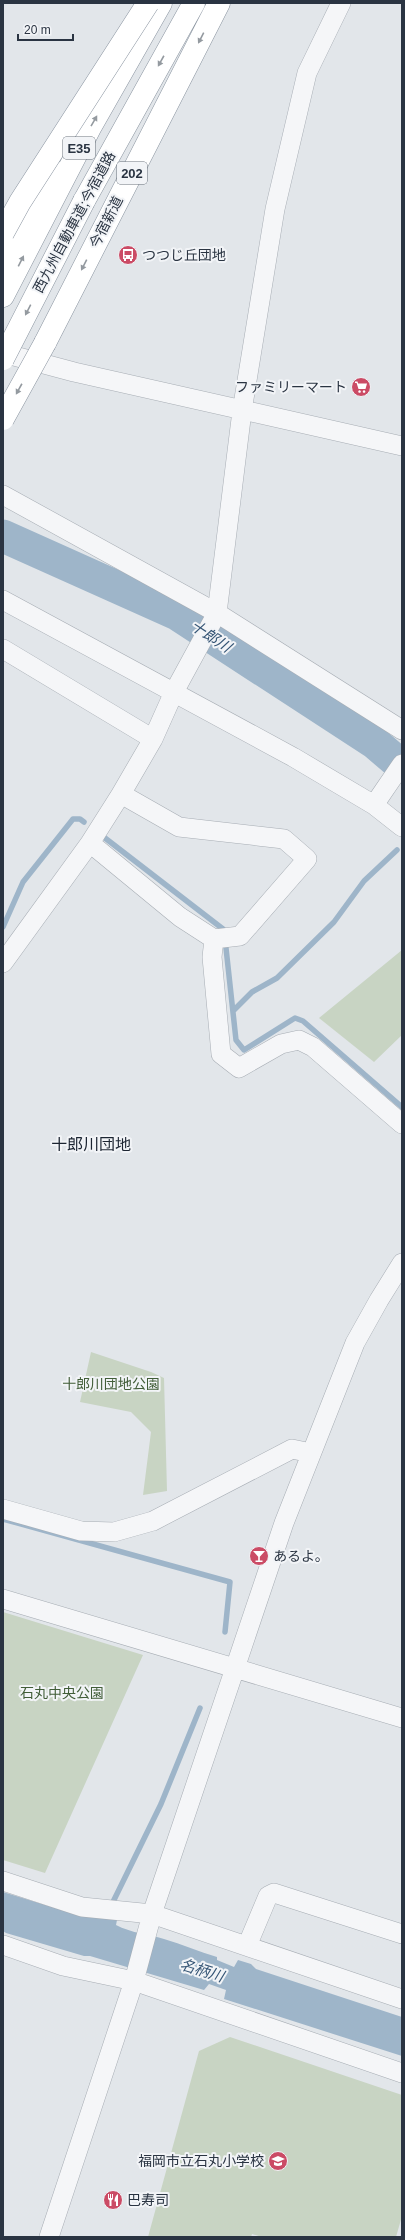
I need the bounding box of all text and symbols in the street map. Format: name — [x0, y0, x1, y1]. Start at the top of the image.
scale bar — [18, 16, 73, 42]
text: 20 m — [24, 23, 51, 37]
one-way arrow — [198, 32, 204, 43]
one-way arrow — [158, 55, 164, 67]
one-way arrow — [90, 115, 97, 127]
road number: E35 — [63, 137, 95, 159]
street label: 西九州自動車道;今宿道路 — [30, 149, 118, 295]
road number: 202 — [117, 162, 147, 184]
street label: 今宿新道 — [86, 193, 126, 251]
bus stop icon: つつじ丘団地 — [117, 244, 139, 266]
place label: つつじ丘団地 — [142, 247, 226, 263]
one-way arrow — [18, 255, 24, 267]
one-way arrow — [81, 260, 87, 271]
one-way arrow — [25, 305, 31, 316]
supermarket icon: ファミリーマート — [350, 376, 372, 398]
place label: ファミリーマート — [235, 379, 347, 395]
one-way arrow — [16, 383, 23, 395]
water label: 十郎川 — [187, 617, 236, 656]
district label: 十郎川団地 — [51, 1136, 131, 1153]
park label: 十郎川団地公園 — [62, 1376, 160, 1392]
bar icon: あるよ。 — [248, 1545, 270, 1567]
place label: あるよ。 — [273, 1548, 329, 1564]
park label: 石丸中央公園 — [20, 1685, 104, 1701]
water label: 名柄川 — [178, 1955, 228, 1985]
school or university icon: 福岡市立石丸小学校 — [267, 2150, 289, 2172]
place label: 福岡市立石丸小学校 — [138, 2153, 264, 2169]
restaurant icon: 巴寿司 — [102, 2189, 124, 2211]
place label: 巴寿司 — [127, 2192, 169, 2208]

